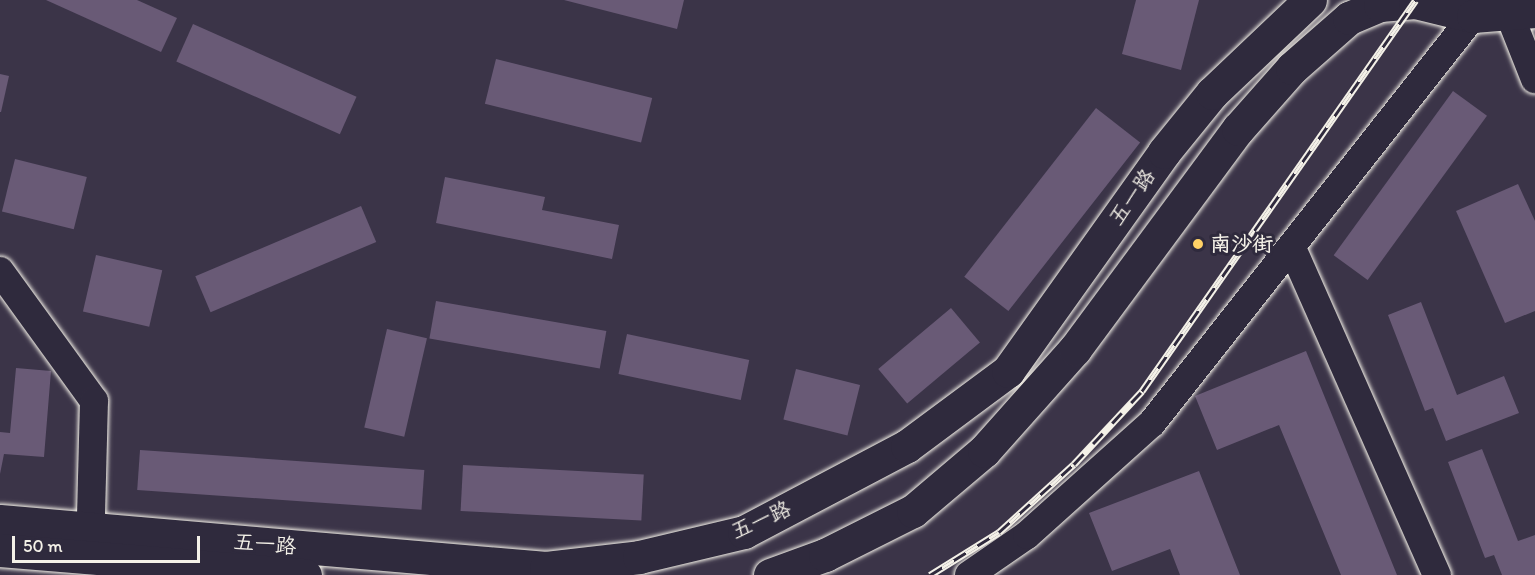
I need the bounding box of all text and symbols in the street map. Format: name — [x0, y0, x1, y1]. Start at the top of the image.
street label: 五一路 — [1104, 164, 1160, 230]
place label: 南沙街 — [1210, 231, 1273, 257]
marker: 南沙街 — [1191, 237, 1205, 251]
street label: 五一路 — [727, 496, 795, 544]
scale bar — [15, 524, 202, 562]
street label: 五一路 — [233, 529, 297, 559]
text: 50 m — [23, 535, 63, 557]

